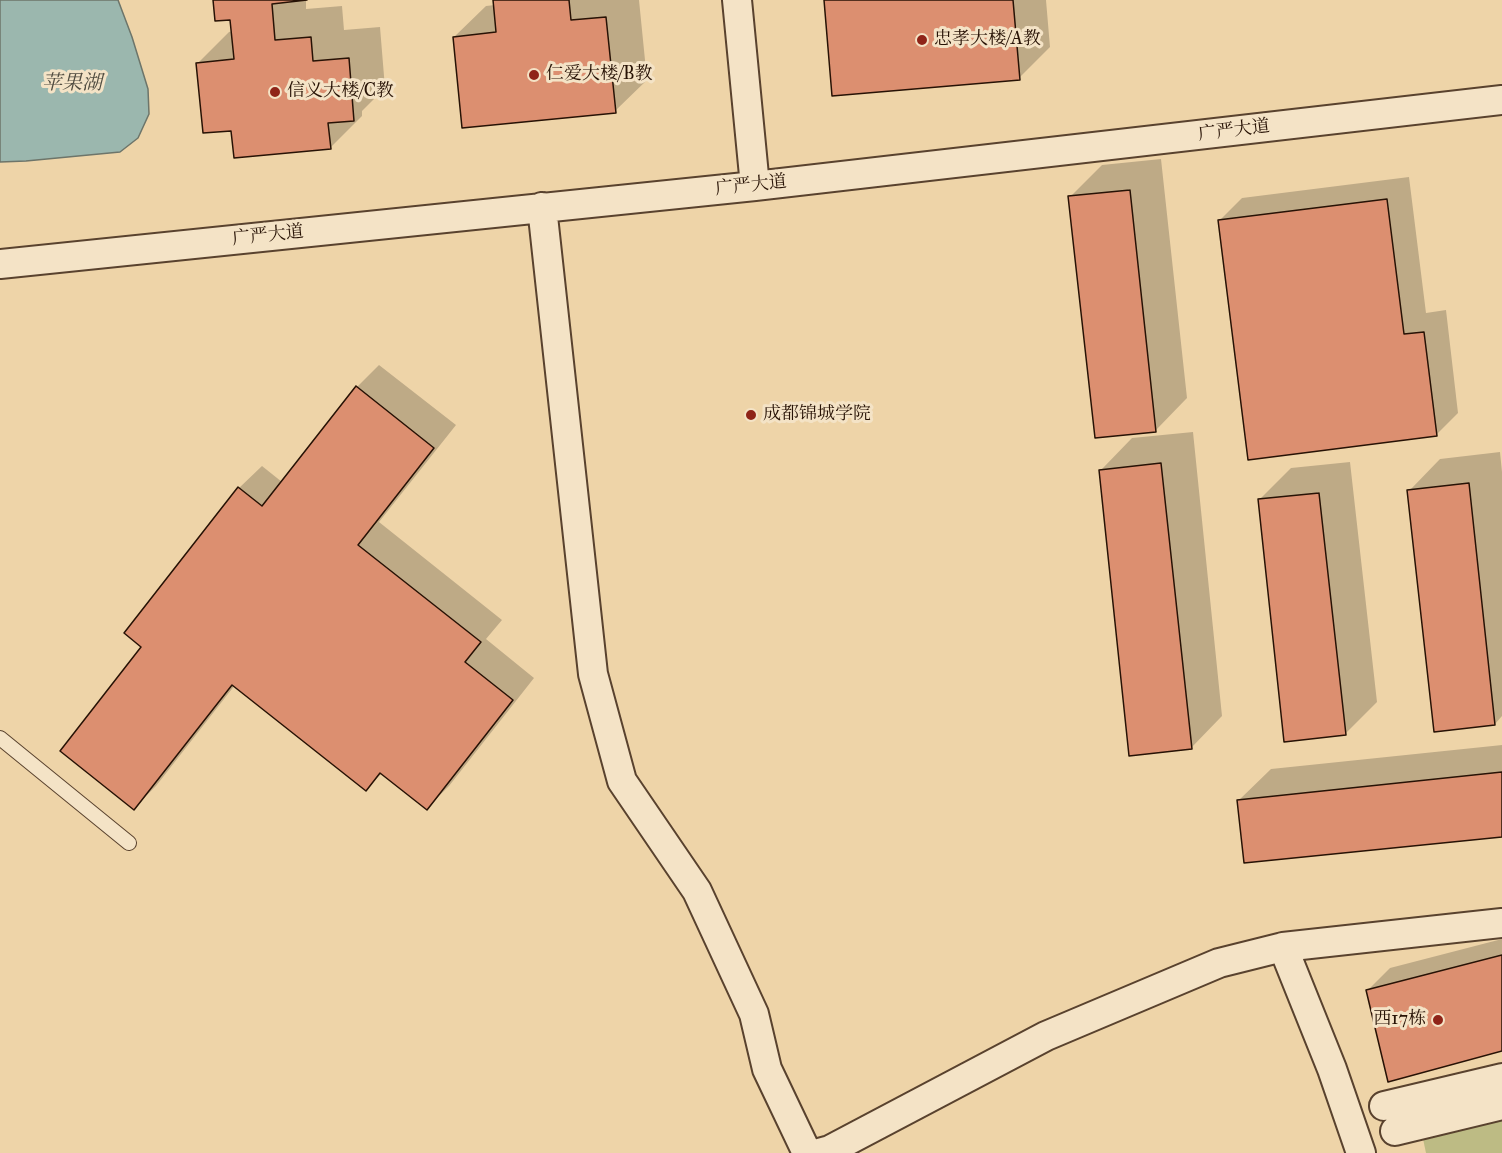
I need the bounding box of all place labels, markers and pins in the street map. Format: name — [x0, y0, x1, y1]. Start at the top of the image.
place label: 忠孝大楼/A教 — [934, 29, 1041, 51]
marker: 忠孝大楼/A教 — [915, 33, 929, 47]
place label: 仁爱大楼/B教 — [546, 64, 653, 86]
marker: 仁爱大楼/B教 — [527, 68, 541, 82]
place label: 信义大楼/C教 — [287, 81, 394, 103]
marker: 信义大楼/C教 — [268, 85, 282, 99]
place label: 成都锦城学院 — [763, 404, 871, 426]
marker: 成都锦城学院 — [744, 408, 758, 422]
place label: 西17栋 — [1373, 1009, 1426, 1031]
marker: 西17栋 — [1431, 1013, 1445, 1027]

